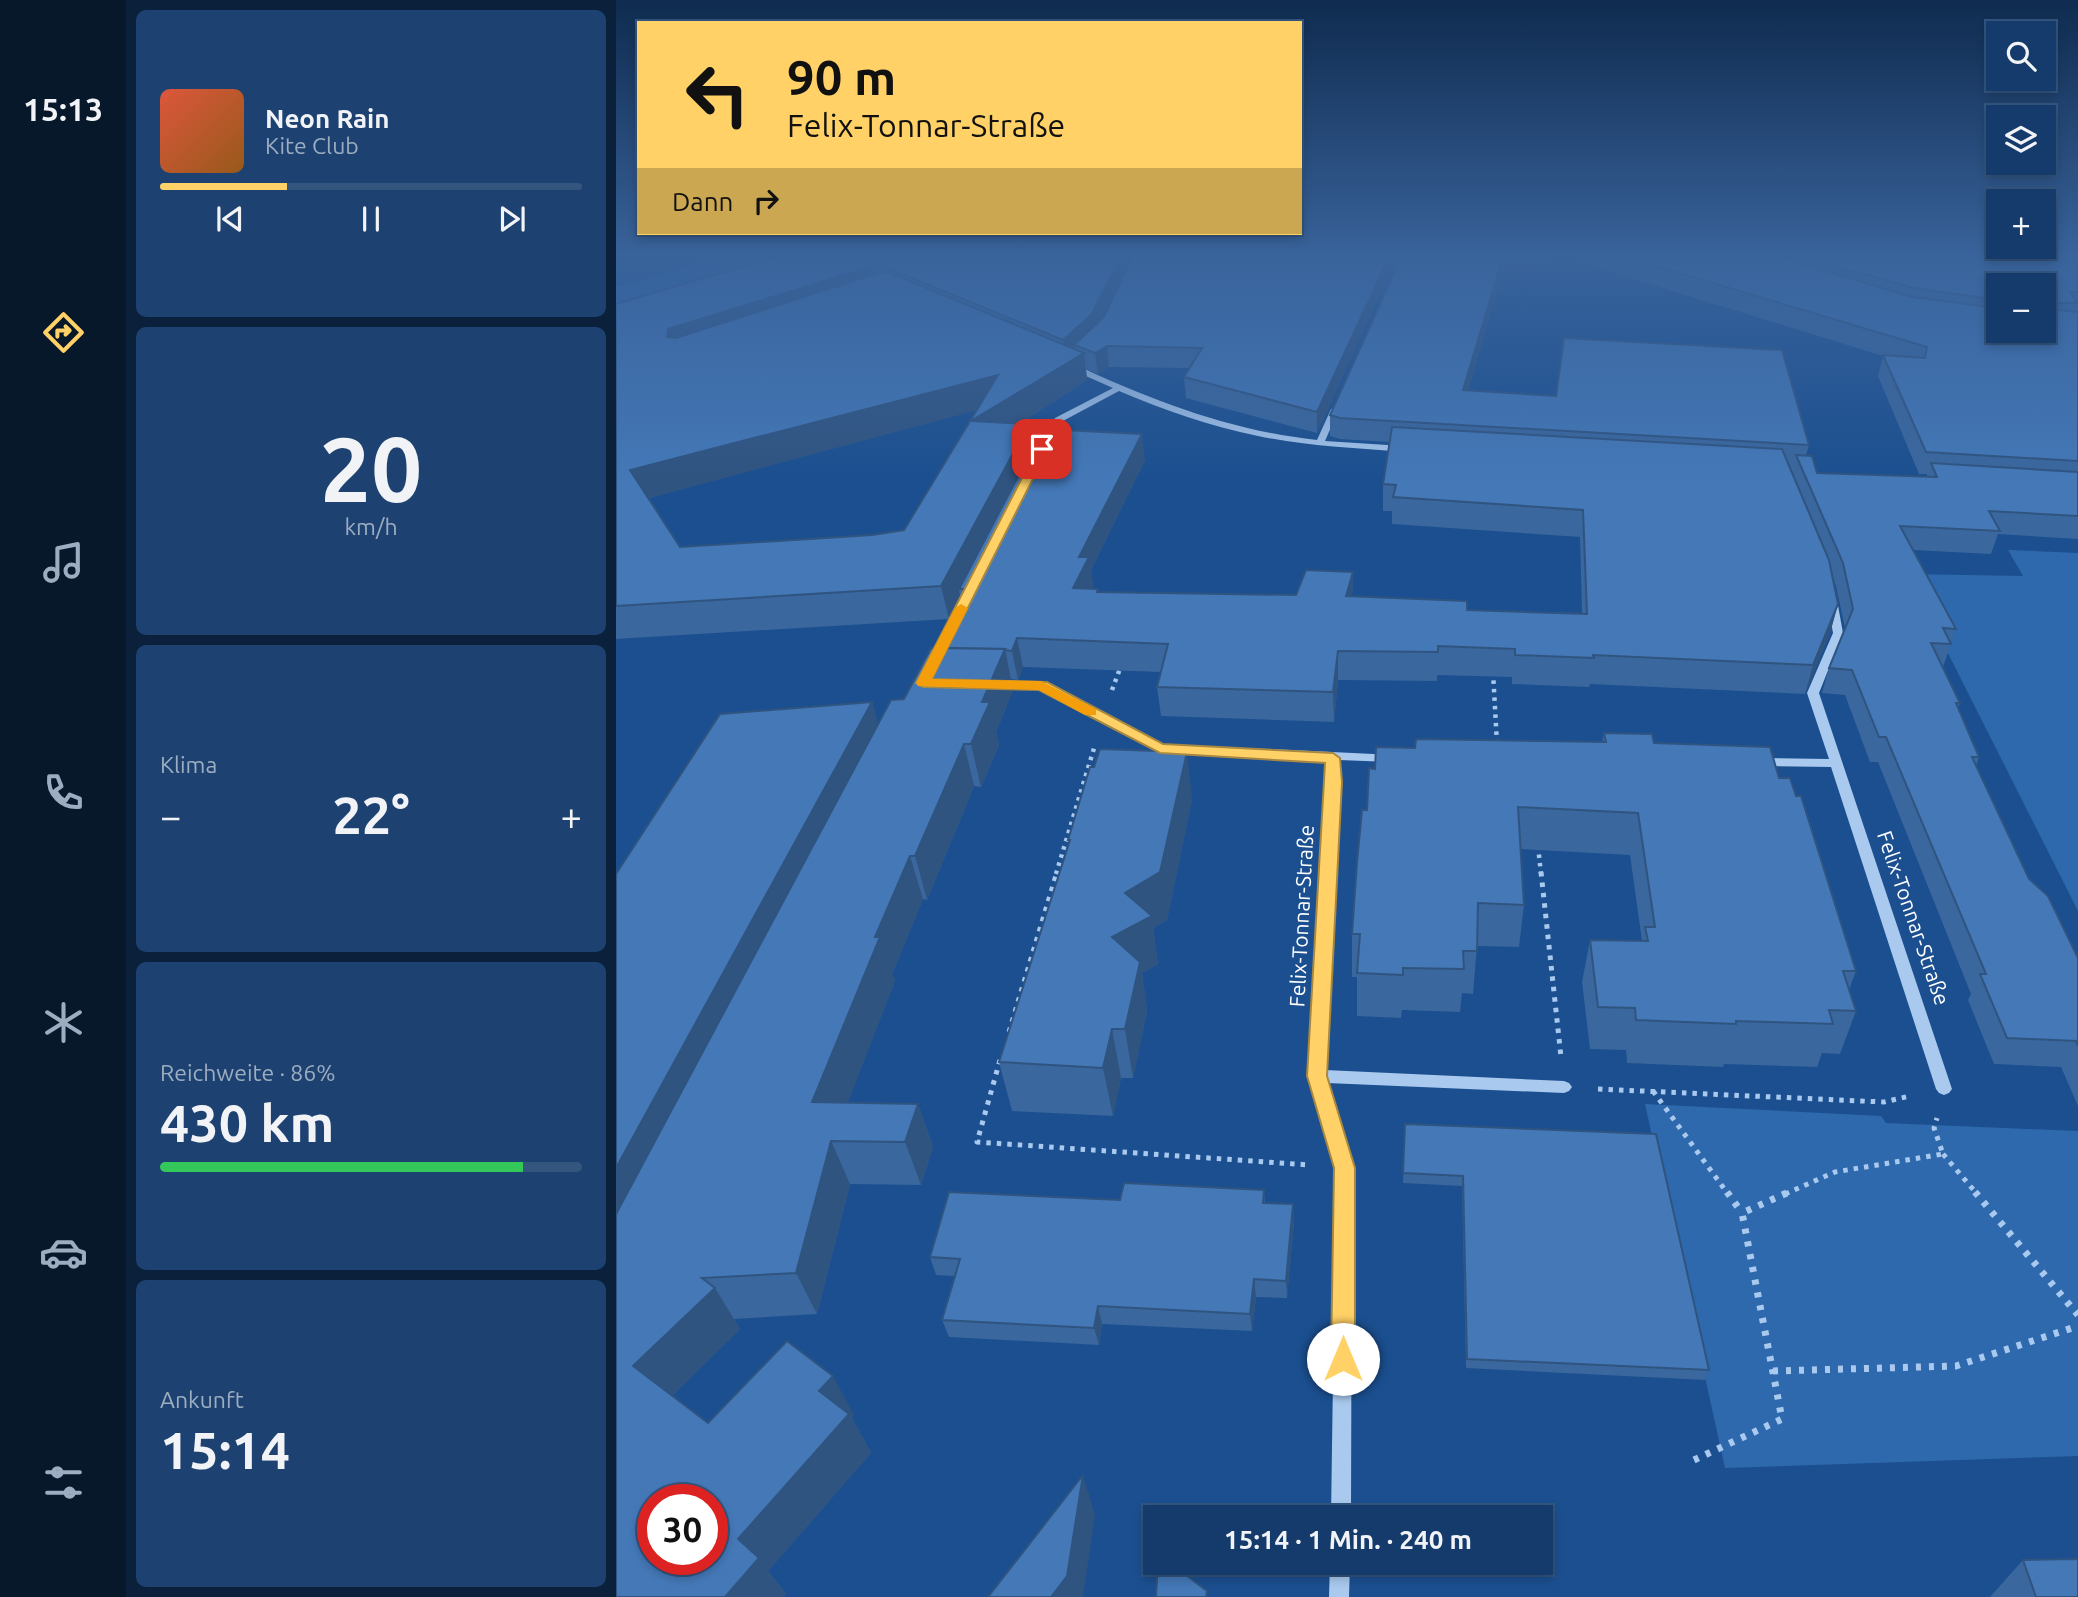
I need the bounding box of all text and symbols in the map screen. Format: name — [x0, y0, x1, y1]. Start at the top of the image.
map controls — [1986, 21, 2056, 343]
button: search — [1986, 21, 2056, 91]
icon: left — [672, 49, 763, 140]
text: 90 m — [787, 49, 896, 104]
text: 15:13 — [23, 91, 103, 127]
text: Neon Rain — [265, 104, 390, 133]
button: layers — [1986, 105, 2056, 175]
text: Felix-Tonnar-Straße — [787, 107, 1065, 143]
text: Kite Club — [265, 133, 359, 158]
icon: right — [747, 182, 785, 220]
text: Dann — [672, 187, 733, 216]
button: + — [1986, 189, 2056, 259]
icon: previous — [211, 200, 249, 238]
icon: pause — [352, 200, 390, 238]
icon: next — [493, 200, 531, 238]
button: − — [1986, 273, 2056, 343]
icon: directions — [39, 308, 88, 357]
text: 20 — [320, 417, 422, 519]
pin — [1012, 419, 1072, 479]
icon: arrive — [1023, 430, 1061, 468]
text: km/h — [344, 514, 398, 539]
icon: music — [39, 538, 88, 587]
text: Klima — [160, 752, 217, 777]
icon: phone — [39, 768, 88, 817]
text: 22° — [332, 786, 410, 844]
text: − — [160, 795, 181, 837]
text: + — [561, 795, 582, 837]
street label: Felix-Tonnar-Straße — [1284, 824, 1318, 1008]
street label: Felix-Tonnar-Straße — [1873, 827, 1955, 1008]
icon: climate — [39, 998, 88, 1047]
text: Reichweite · 86% — [160, 1060, 336, 1085]
text: 430 km — [160, 1094, 334, 1152]
icon: car — [39, 1228, 88, 1277]
position arrow — [1306, 1322, 1380, 1396]
text: Ankunft — [160, 1387, 244, 1412]
text: 15:14 — [160, 1421, 290, 1479]
icon: filters — [39, 1458, 88, 1507]
speed limit sign: 30 — [637, 1484, 728, 1575]
text: 15:14 · 1 Min. · 240 m — [1224, 1525, 1472, 1554]

